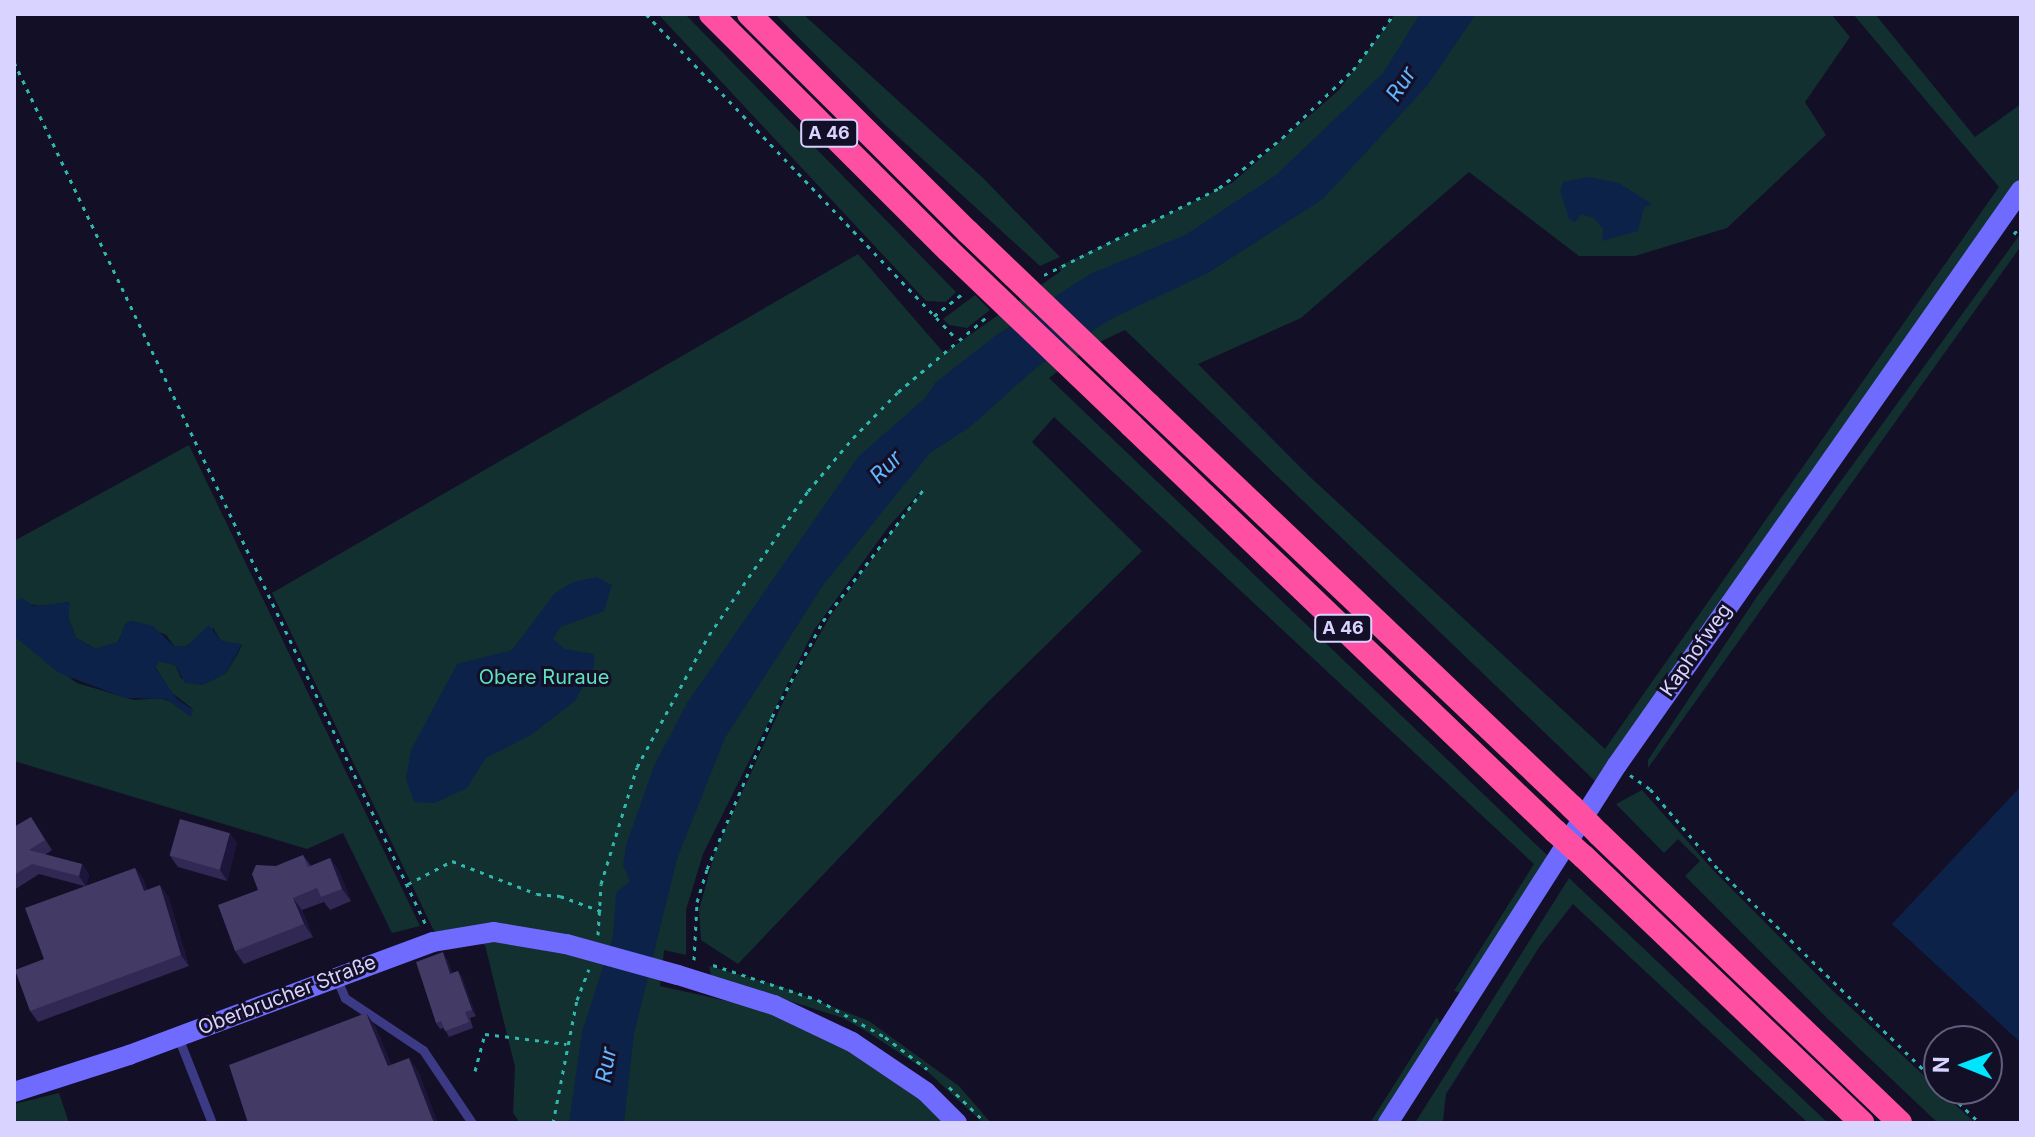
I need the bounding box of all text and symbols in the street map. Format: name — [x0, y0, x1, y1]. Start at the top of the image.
water label: Rur — [1380, 62, 1422, 106]
road number: A 46 — [799, 119, 859, 147]
water label: Rur — [864, 445, 908, 489]
street label: Kaphofweg — [1655, 599, 1737, 701]
road number: A 46 — [1313, 614, 1373, 642]
park label: Obere Ruraue — [479, 665, 609, 689]
street label: Oberbrucher Straße — [195, 950, 379, 1040]
north arrow — [1923, 1025, 2003, 1105]
water label: Rur — [590, 1045, 622, 1085]
text: N — [1928, 1056, 1954, 1073]

